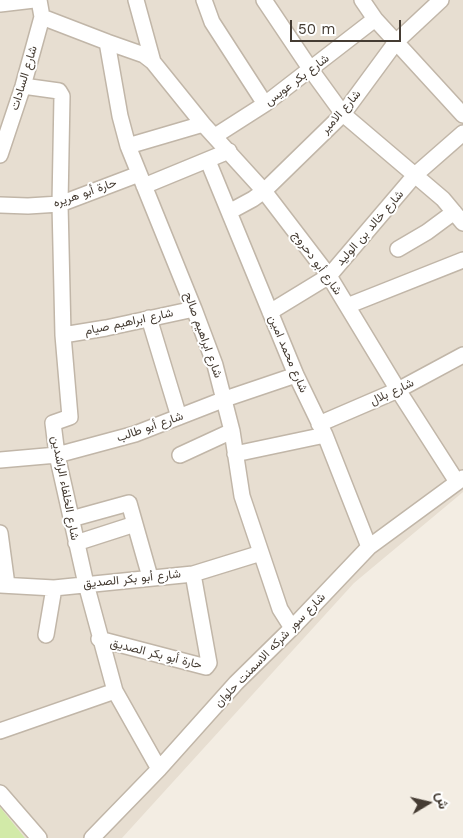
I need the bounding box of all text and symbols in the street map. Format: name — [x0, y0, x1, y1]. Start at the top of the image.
scale bar — [293, 10, 404, 42]
text: 50 m — [298, 20, 335, 38]
street label: شارع السادات — [7, 44, 41, 112]
street label: شارع بكر عويس — [262, 51, 332, 109]
street label: شارع الامير — [318, 87, 364, 137]
street label: حارة أبو هريره — [51, 175, 119, 211]
street label: شارع خالد بن الوليد — [333, 187, 407, 269]
street label: شارع أبو دحروج — [289, 228, 345, 298]
street label: شارع ابراهيم صالح — [181, 290, 225, 380]
street label: شارع ابراهيم صيام — [83, 306, 175, 338]
street label: شارع محمد امين — [265, 313, 311, 395]
street label: شارع بلال — [368, 376, 416, 408]
street label: شارع أبو طالب — [115, 409, 185, 445]
street label: شارع الخلفاء الراشدين — [48, 435, 82, 541]
street label: شارع أبو بكر الصديق — [82, 567, 182, 591]
street label: شارع سور شركه الاسمنت حلوان — [212, 590, 328, 710]
street label: حارة أبو بكر الصديق — [109, 636, 203, 672]
north arrow — [403, 778, 453, 828]
text: ش — [434, 791, 452, 810]

